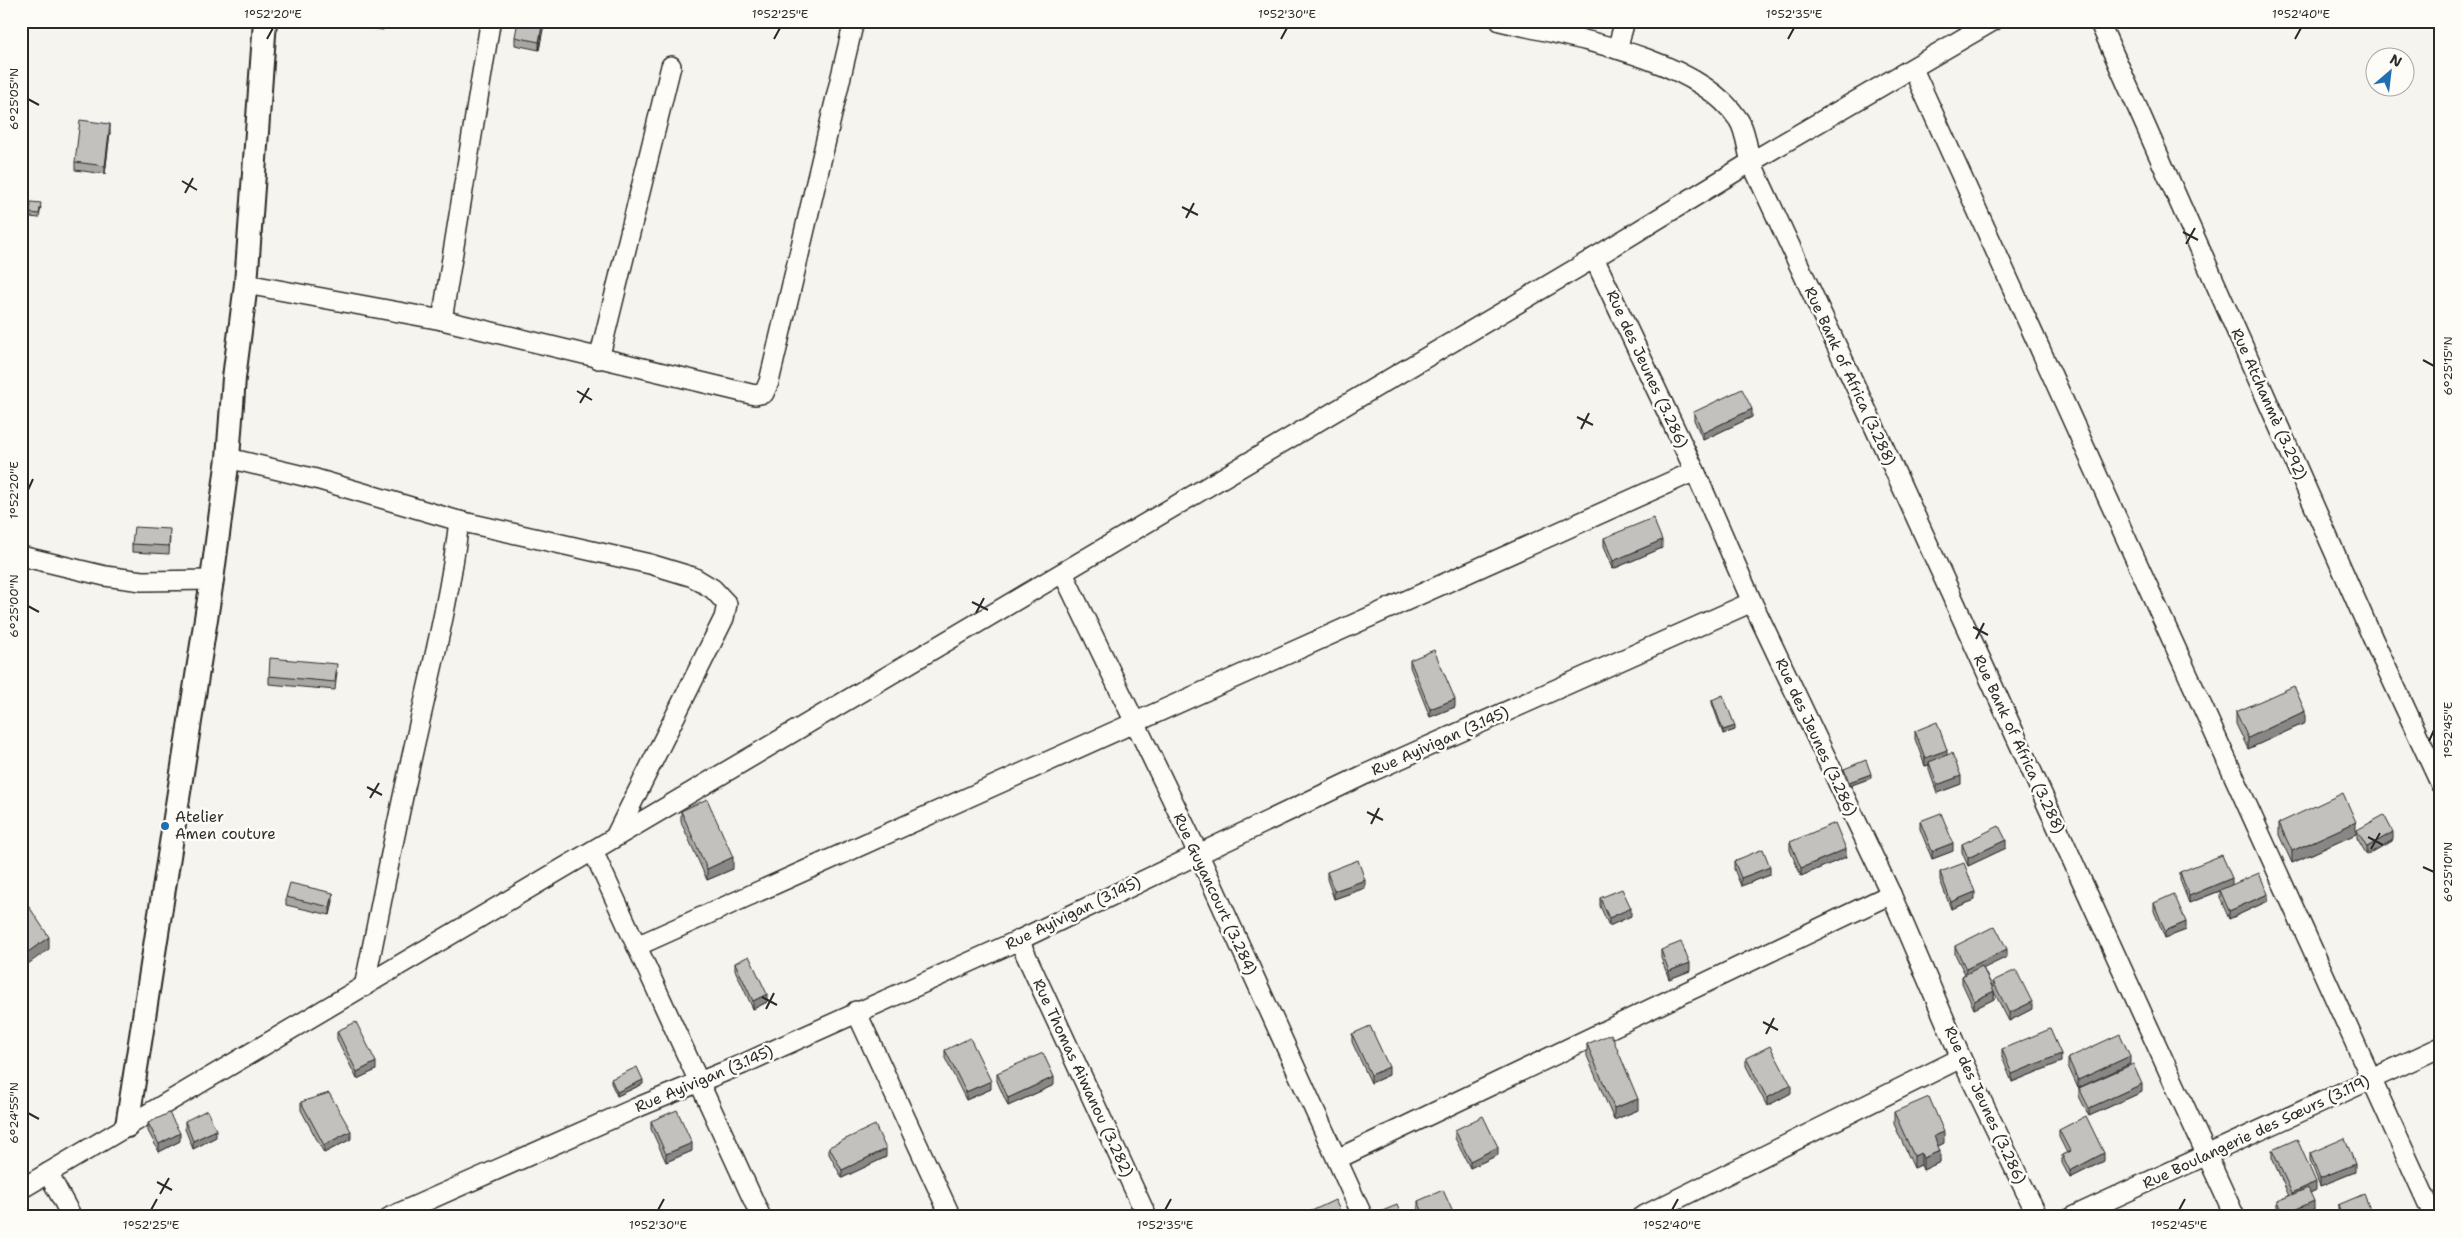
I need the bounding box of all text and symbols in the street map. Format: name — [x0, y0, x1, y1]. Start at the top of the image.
text: 1°52'20"E — [244, 6, 302, 22]
text: 1°52'25"E — [752, 6, 808, 22]
text: 1°52'30"E — [1258, 6, 1316, 22]
text: 1°52'35"E — [1766, 6, 1822, 22]
text: 1°52'40"E — [2272, 6, 2330, 22]
north arrow — [2364, 48, 2414, 98]
text: N — [2387, 50, 2405, 71]
text: 6°25'05"N — [6, 68, 22, 130]
street label: Rue Bank of Africa (3.288) — [1800, 283, 1900, 469]
street label: Rue des Jeunes (3.286) — [1602, 287, 1692, 451]
street label: Rue Atchanmè (3.292) — [2227, 325, 2311, 483]
text: 6°25'15"N — [2440, 336, 2456, 396]
text: 1°52'20"E — [6, 461, 22, 519]
text: 6°25'00"N — [6, 574, 22, 638]
street label: Rue Bank of Africa (3.288) — [1969, 651, 2069, 837]
street label: Rue des Jeunes (3.286) — [1771, 655, 1861, 819]
street label: Rue Ayivigan (3.145) — [1368, 702, 1512, 780]
text: 1°52'45"E — [2440, 702, 2456, 758]
place label: Atelier Amen couture — [175, 807, 276, 844]
street label: Rue Guyancourt (3.284) — [1169, 810, 1261, 978]
marker: Atelier Amen couture — [159, 820, 171, 832]
text: 6°25'10"N — [2440, 842, 2456, 902]
street label: Rue Ayivigan (3.145) — [1002, 872, 1144, 954]
street label: Rue Thomas Aiwanou (3.282) — [1028, 976, 1138, 1180]
street label: Rue des Jeunes (3.286) — [1940, 1023, 2030, 1187]
street label: Rue Ayivigan (3.145) — [632, 1041, 776, 1117]
street label: Rue Boulangerie des Sœurs (3.119) — [2139, 1070, 2373, 1194]
text: 6°24'55"N — [6, 1082, 22, 1144]
text: 1°52'25"E — [123, 1217, 179, 1233]
text: 1°52'30"E — [629, 1217, 687, 1233]
text: 1°52'35"E — [1137, 1217, 1193, 1233]
text: 1°52'40"E — [1643, 1217, 1701, 1233]
text: 1°52'45"E — [2151, 1217, 2207, 1233]

